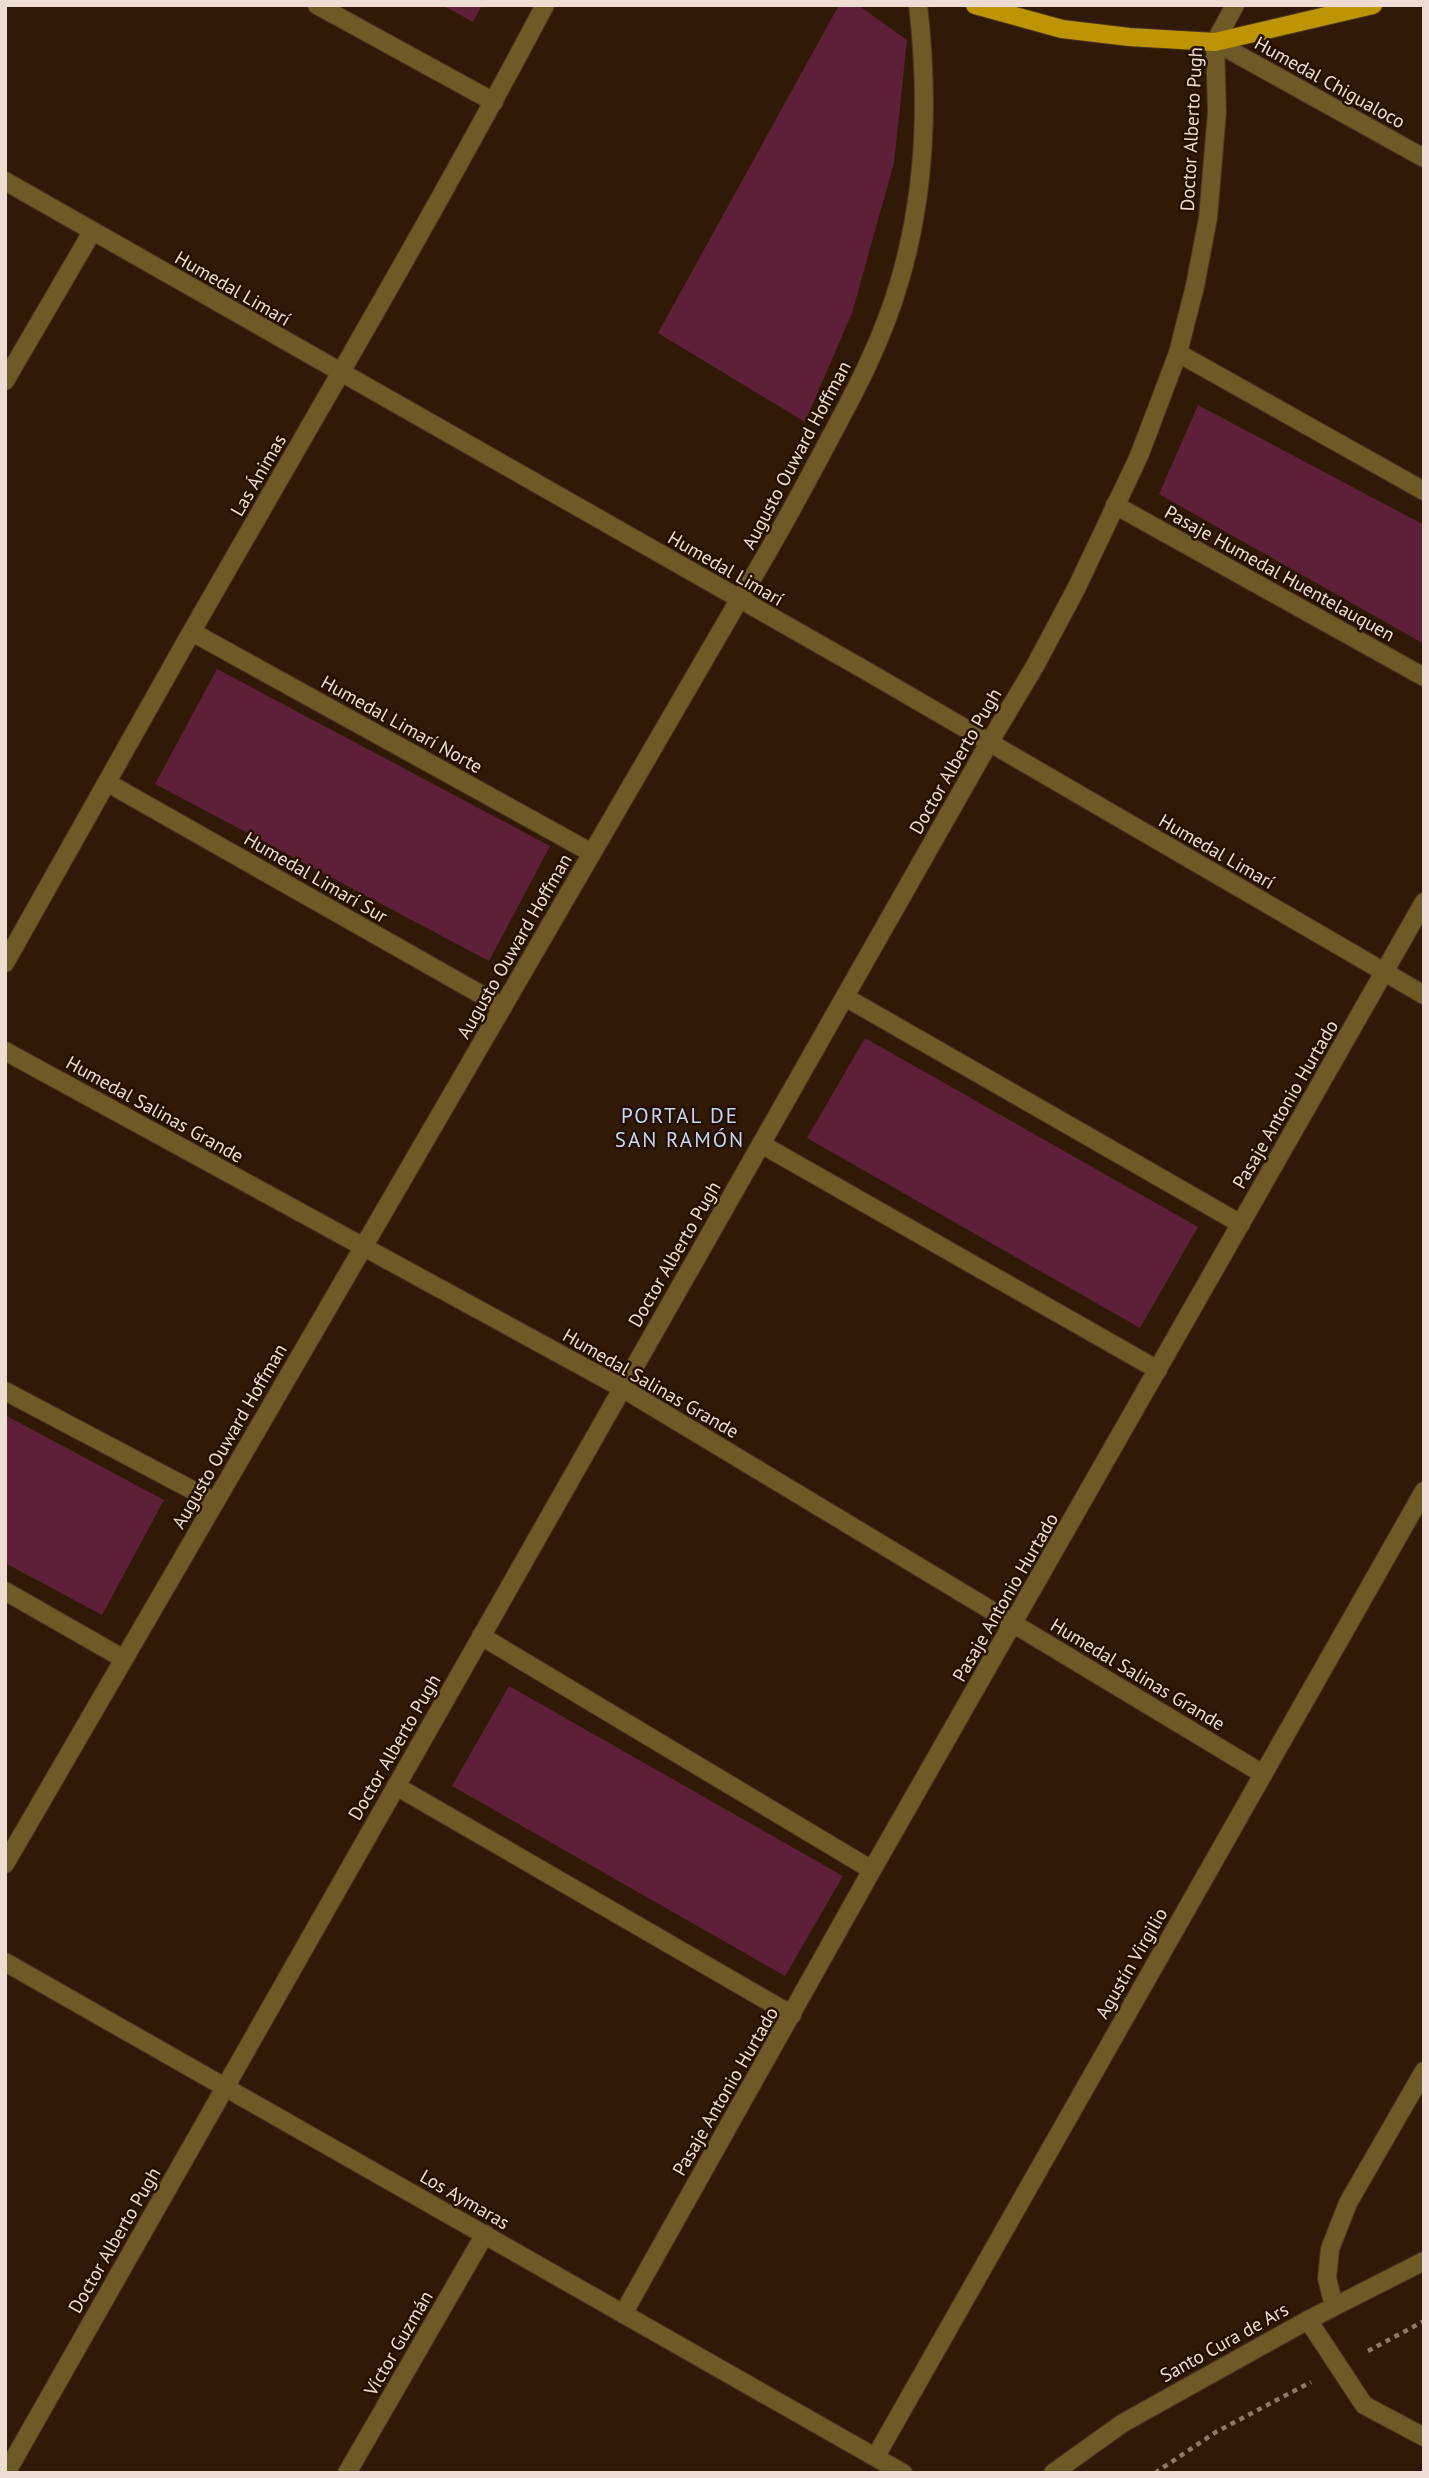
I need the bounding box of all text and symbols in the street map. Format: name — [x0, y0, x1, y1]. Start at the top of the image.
street label: Humedal Chigualoco — [1250, 31, 1410, 133]
street label: Doctor Alberto Pugh — [1175, 46, 1207, 212]
street label: Humedal Limarí — [171, 245, 295, 331]
street label: Augusto Ouward Hoffman — [736, 357, 856, 553]
street label: Las Ánimas — [225, 430, 291, 520]
street label: Pasaje Humedal Huentelauquen — [1161, 500, 1399, 646]
street label: Humedal Limarí — [664, 525, 788, 611]
street label: Humedal Limarí Norte — [317, 670, 487, 778]
street label: Doctor Alberto Pugh — [904, 684, 1006, 838]
street label: Humedal Limarí — [1155, 808, 1279, 894]
street label: Humedal Limarí Sur — [240, 826, 392, 928]
street label: Augusto Ouward Hoffman — [451, 849, 577, 1043]
street label: Pasaje Antonio Hurtado — [1227, 1015, 1343, 1193]
street label: Humedal Salinas Grande — [62, 1050, 248, 1168]
district label: PORTAL DE SAN RAMÓN — [615, 1102, 745, 1153]
street label: Doctor Alberto Pugh — [623, 1177, 725, 1331]
street label: Humedal Salinas Grande — [559, 1323, 743, 1443]
street label: Augusto Ouward Hoffman — [166, 1339, 292, 1533]
street label: Pasaje Antonio Hurtado — [947, 1508, 1063, 1686]
street label: Humedal Salinas Grande — [1046, 1612, 1230, 1736]
street label: Doctor Alberto Pugh — [343, 1670, 445, 1824]
street label: Agustín Virgilio — [1090, 1903, 1172, 2023]
street label: Pasaje Antonio Hurtado — [667, 2002, 783, 2180]
street label: Doctor Alberto Pugh — [63, 2163, 165, 2317]
street label: Los Aymaras — [416, 2164, 514, 2234]
street label: Víctor Guzmán — [358, 2286, 438, 2401]
street label: Santo Cura de Ars — [1156, 2297, 1292, 2387]

